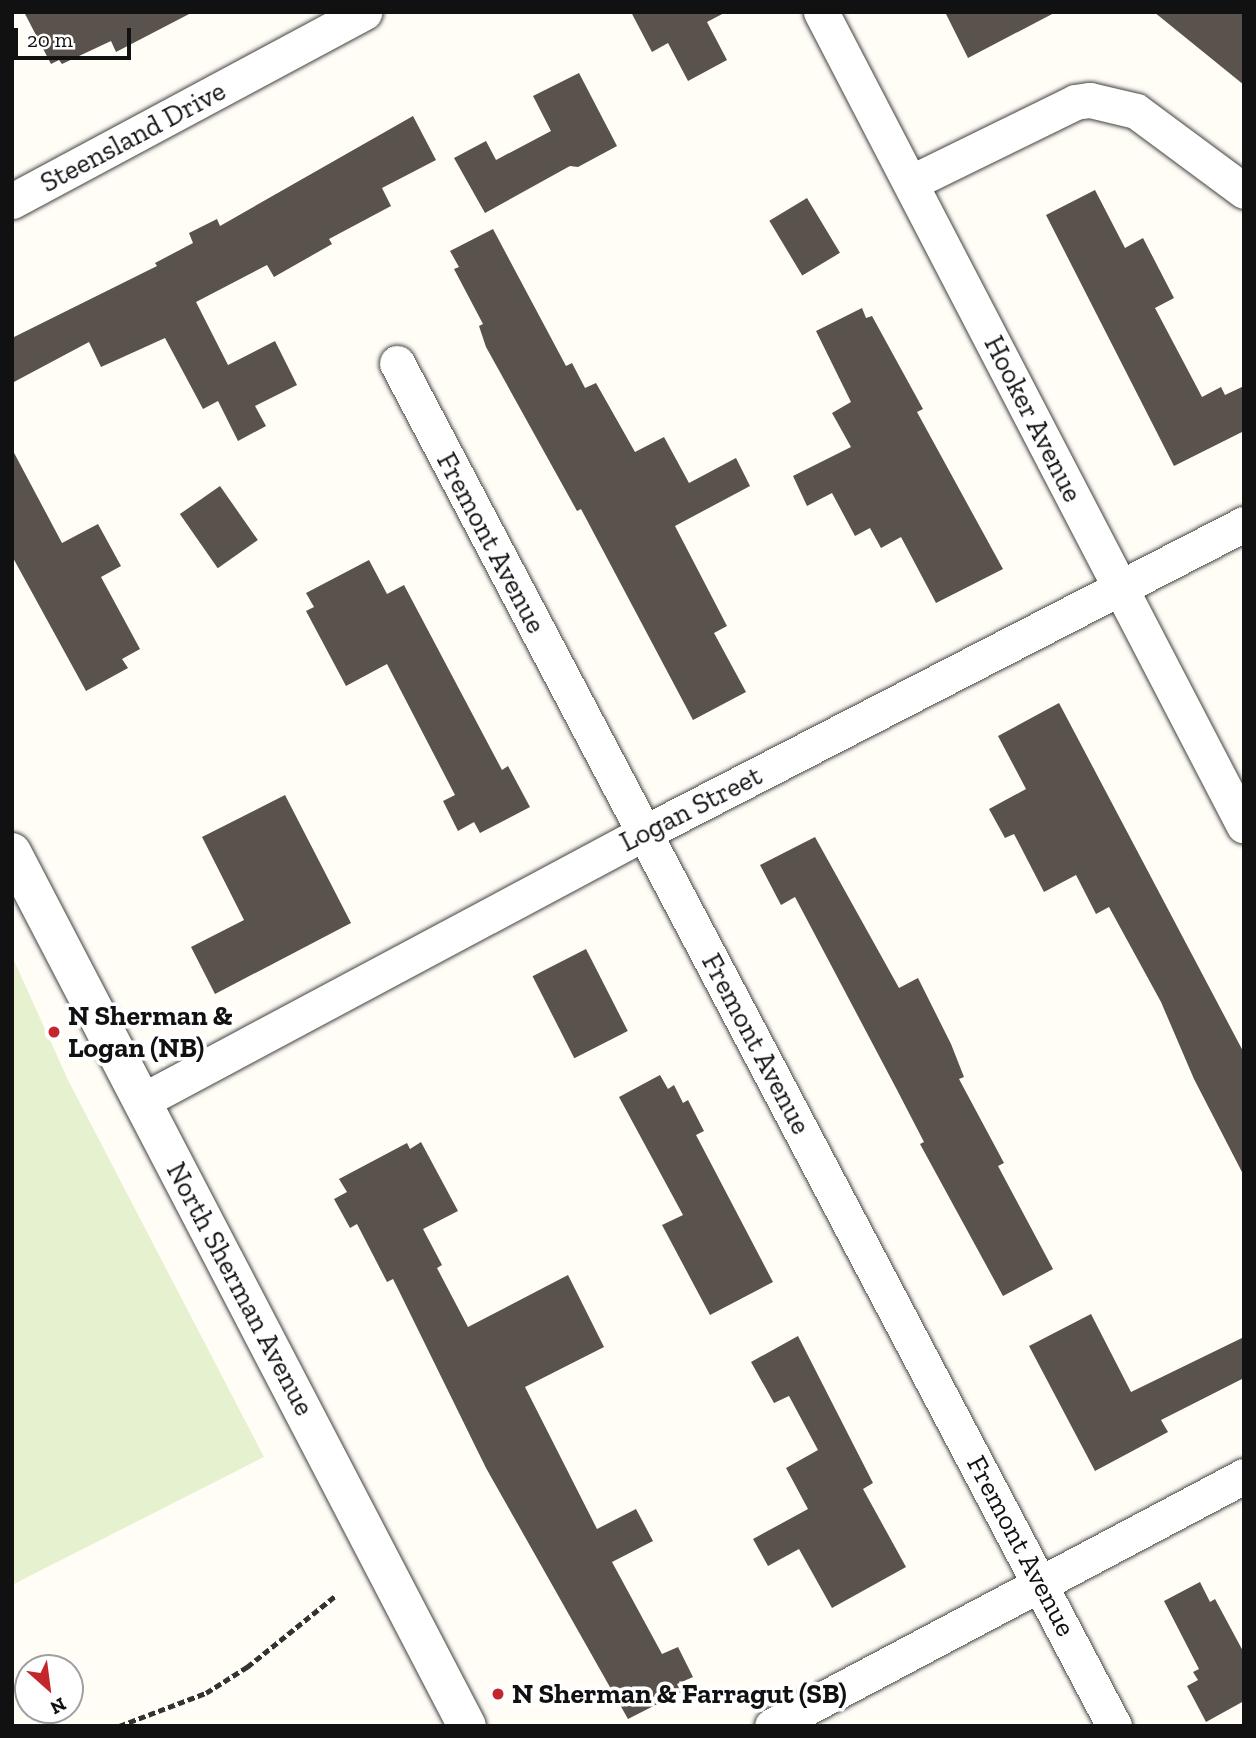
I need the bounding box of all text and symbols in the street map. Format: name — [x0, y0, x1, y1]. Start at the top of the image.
scale bar — [18, 14, 135, 58]
text: 20 m — [27, 27, 73, 52]
street label: Steensland Drive — [35, 74, 231, 200]
street label: Hooker Avenue — [976, 330, 1090, 508]
street label: Fremont Avenue — [429, 447, 553, 639]
street label: Logan Street — [614, 759, 768, 859]
street label: Fremont Avenue — [694, 948, 818, 1140]
place label: N Sherman & Logan (NB) — [68, 999, 232, 1065]
marker: N Sherman & Logan (NB) — [46, 1024, 62, 1040]
street label: North Sherman Avenue — [159, 1156, 321, 1422]
street label: Fremont Avenue — [959, 1450, 1083, 1642]
north arrow — [14, 1654, 84, 1724]
place label: N Sherman & Farragut (SB) — [512, 1677, 847, 1711]
marker: N Sherman & Farragut (SB) — [490, 1686, 506, 1702]
text: N — [46, 1693, 70, 1720]

